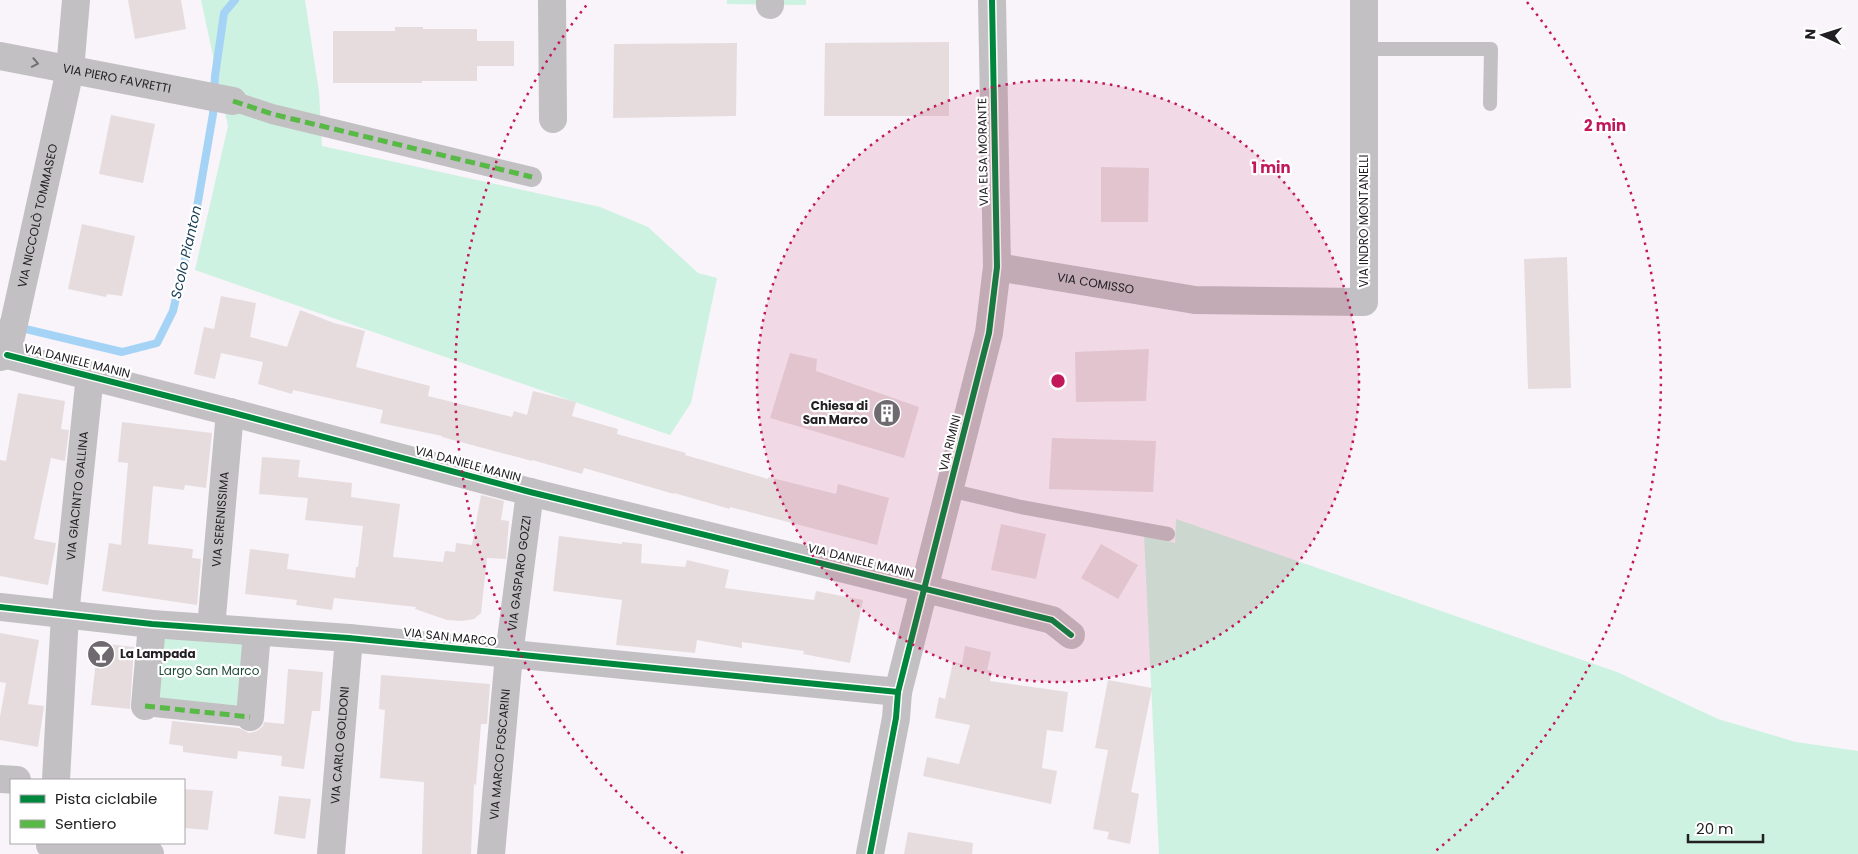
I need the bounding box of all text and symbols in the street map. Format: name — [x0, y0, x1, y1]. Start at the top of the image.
north arrow — [1798, 10, 1848, 60]
text: N — [1800, 28, 1820, 40]
one-way arrow — [31, 57, 39, 67]
street label: VIA PIERO FAVRETTI — [61, 59, 173, 97]
street label: VIA ELSA MORANTE — [973, 98, 992, 206]
text: 2 min — [1584, 115, 1626, 136]
street label: VIA NICCOLÒ TOMMASEO — [13, 142, 61, 289]
street label: VIA INDRO MONTANELLI — [1355, 155, 1372, 287]
text: 1 min — [1251, 157, 1291, 178]
water label: Scolo Pianton — [166, 203, 206, 301]
street label: VIA COMISSO — [1056, 268, 1136, 298]
street label: VIA DANIELE MANIN — [22, 339, 132, 382]
centre of rings — [1049, 372, 1067, 390]
place label: Chiesa di San Marco — [803, 397, 868, 428]
building icon: Chiesa di San Marco — [872, 398, 902, 428]
street label: VIA RIMINI — [934, 413, 965, 473]
street label: VIA GIACINTO GALLINA — [62, 430, 92, 561]
street label: VIA DANIELE MANIN — [413, 441, 523, 486]
street label: VIA SERENISSIMA — [207, 471, 233, 568]
street label: VIA GASPARO GOZZI — [503, 514, 535, 632]
street label: VIA DANIELE MANIN — [806, 539, 916, 582]
street label: VIA SAN MARCO — [403, 623, 497, 650]
bar icon: La Lampada — [86, 639, 116, 669]
place label: La Lampada — [120, 645, 196, 662]
park label: Largo San Marco — [159, 662, 260, 679]
street label: VIA CARLO GOLDONI — [326, 686, 353, 805]
street label: VIA MARCO FOSCARINI — [485, 688, 514, 821]
legend — [10, 779, 185, 844]
text: Pista ciclabile — [55, 788, 157, 809]
scale bar — [1688, 812, 1763, 844]
text: Sentiero — [55, 813, 116, 834]
text: 20 m — [1696, 818, 1734, 839]

